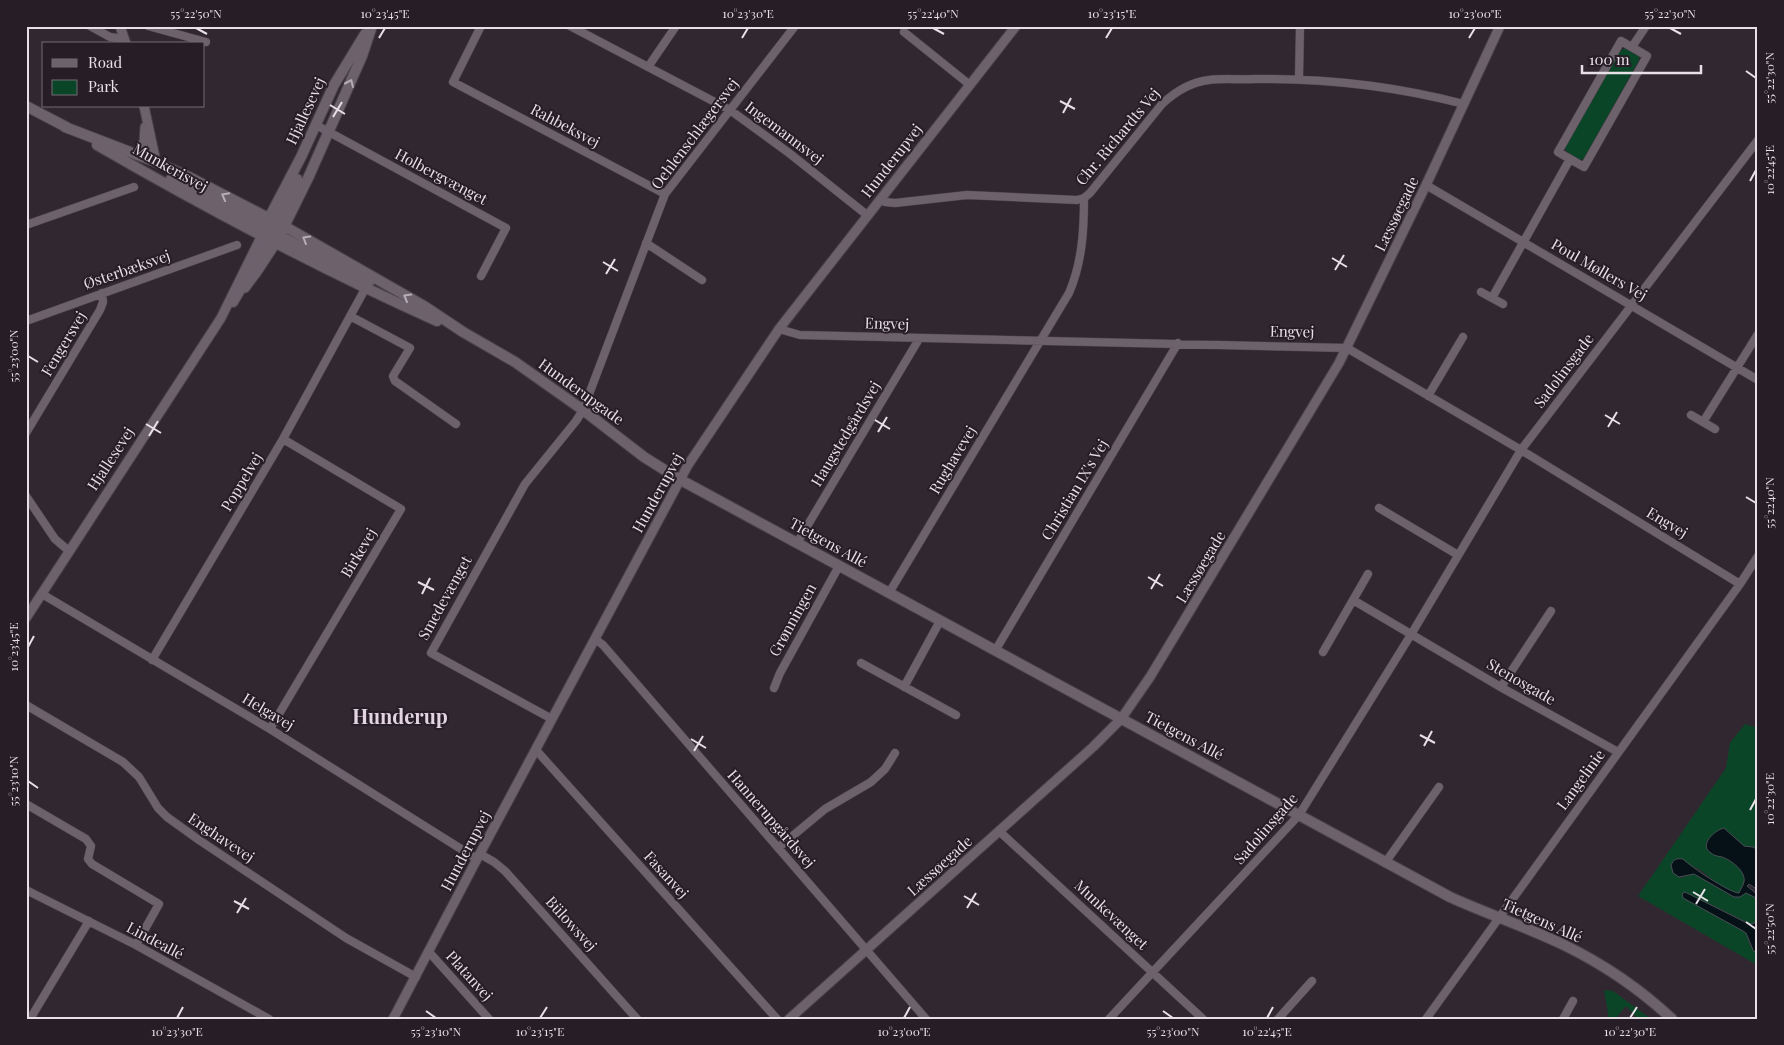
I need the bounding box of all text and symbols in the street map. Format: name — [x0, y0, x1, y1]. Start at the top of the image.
text: 55°22'50"N — [170, 5, 222, 21]
text: 10°23'45"E — [360, 5, 410, 21]
text: 10°23'30"E — [722, 5, 774, 21]
text: 55°22'40"N — [907, 5, 959, 21]
text: 10°23'15"E — [1088, 5, 1136, 21]
text: 10°23'00"E — [1448, 5, 1502, 21]
text: 55°22'30"N — [1644, 5, 1696, 21]
legend — [42, 42, 205, 108]
scale bar — [1582, 42, 1700, 74]
text: 100 m — [1589, 49, 1630, 69]
text: Road — [88, 52, 122, 72]
text: 55°22'30"N — [1761, 52, 1777, 104]
street label: Hjallesevej — [281, 74, 329, 147]
street label: Oehlenschlægersvej — [646, 74, 743, 193]
text: Park — [88, 76, 120, 96]
one-way arrow — [343, 79, 354, 88]
street label: Chr. Richardts Vej — [1071, 84, 1164, 189]
street label: Ingemannsvej — [741, 96, 828, 168]
street label: Rahbeksvej — [527, 98, 604, 152]
street label: Hunderupvej — [856, 120, 926, 201]
street label: Munkerisvej — [130, 138, 211, 196]
street label: Holbergvænget — [392, 143, 492, 209]
text: 10°22'45"E — [1761, 145, 1777, 195]
street label: Læssøegade — [1369, 173, 1423, 254]
one-way arrow — [222, 192, 231, 202]
street label: Poul Møllers Vej — [1548, 234, 1651, 305]
one-way arrow — [302, 235, 311, 245]
street label: Østerbæksvej — [81, 245, 173, 293]
one-way arrow — [403, 293, 412, 303]
street label: Fengersvej — [36, 307, 90, 380]
street label: Engvej — [864, 312, 910, 334]
street label: Engvej — [1270, 321, 1314, 341]
text: 55°23'00"N — [5, 329, 21, 382]
street label: Sadolinsgade — [1529, 329, 1598, 412]
street label: Hunderupgade — [535, 353, 628, 429]
street label: Haugstedgårdsvej — [806, 377, 884, 490]
street label: Rughavevej — [924, 422, 980, 497]
street label: Hjallesevej — [82, 423, 138, 494]
street label: Christian IX's Vej — [1036, 435, 1112, 544]
street label: Poppelvej — [216, 449, 266, 514]
street label: Hunderupvej — [627, 449, 687, 536]
text: 55°22'40"N — [1761, 477, 1777, 529]
street label: Engvej — [1643, 502, 1692, 542]
street label: Tietgens Allé — [786, 513, 871, 572]
street label: Birkevej — [336, 524, 381, 581]
street label: Læssøegade — [1171, 527, 1230, 606]
street label: Smedevænget — [413, 551, 476, 643]
street label: Grønningen — [764, 579, 820, 660]
text: 10°23'45"E — [5, 622, 21, 672]
street label: Stenosgade — [1483, 653, 1560, 709]
street label: Helgavej — [239, 688, 298, 734]
district label: Hunderup — [352, 702, 448, 729]
street label: Tietgens Allé — [1142, 706, 1227, 764]
street label: Langelinie — [1552, 745, 1609, 814]
text: 55°23'10"N — [5, 755, 21, 806]
street label: Hannerupgårdsvej — [723, 765, 820, 872]
text: 10°22'30"E — [1761, 773, 1777, 825]
street label: Sadolinsgade — [1229, 788, 1302, 868]
street label: Hunderupvej — [436, 807, 495, 894]
street label: Enghavevej — [185, 808, 258, 867]
street label: Læssøegade — [903, 831, 976, 900]
street label: Fasanvej — [640, 846, 693, 902]
street label: Munkevænget — [1071, 875, 1153, 954]
street label: Bülowsvej — [542, 892, 602, 955]
street label: Tietgens Allé — [1499, 893, 1586, 947]
text: 55°22'50"N — [1761, 903, 1777, 955]
street label: Lindeallé — [123, 917, 188, 963]
street label: Platanvej — [442, 946, 498, 1005]
text: 10°23'30"E — [151, 1023, 203, 1039]
text: 55°23'10"N — [411, 1023, 462, 1039]
text: 10°23'15"E — [516, 1023, 564, 1039]
text: 10°23'00"E — [877, 1023, 931, 1039]
text: 55°23'00"N — [1147, 1023, 1200, 1039]
text: 10°22'45"E — [1242, 1023, 1292, 1039]
text: 10°22'30"E — [1604, 1023, 1656, 1039]

